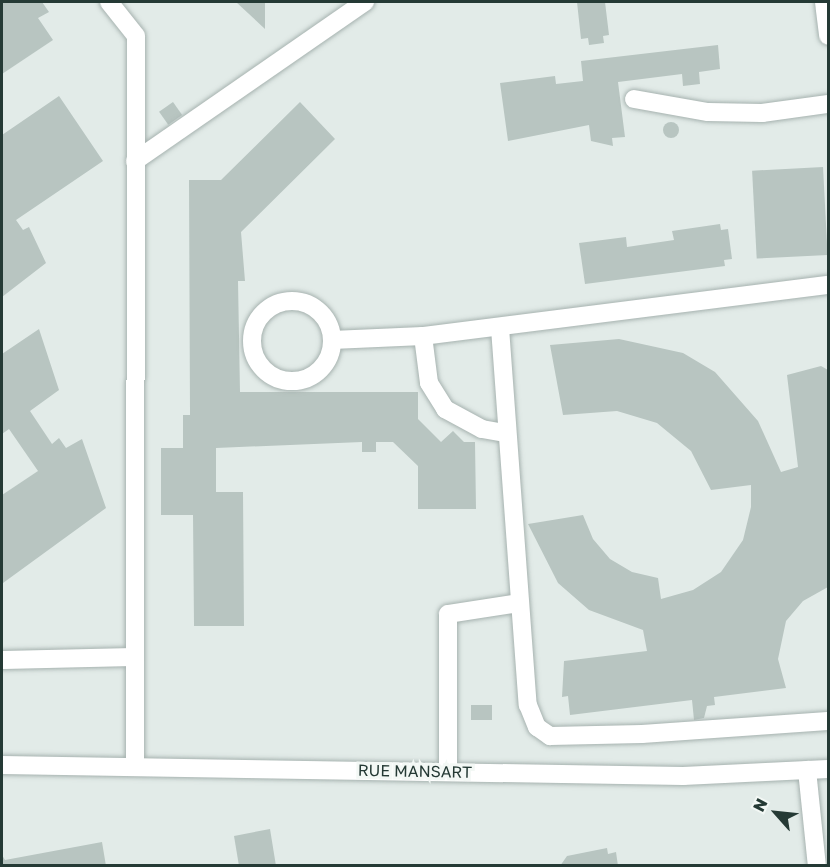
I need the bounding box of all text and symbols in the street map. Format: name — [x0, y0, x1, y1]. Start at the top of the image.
street label: RUE MANSART — [358, 760, 472, 782]
north arrow — [746, 783, 806, 843]
text: N — [748, 795, 772, 815]

